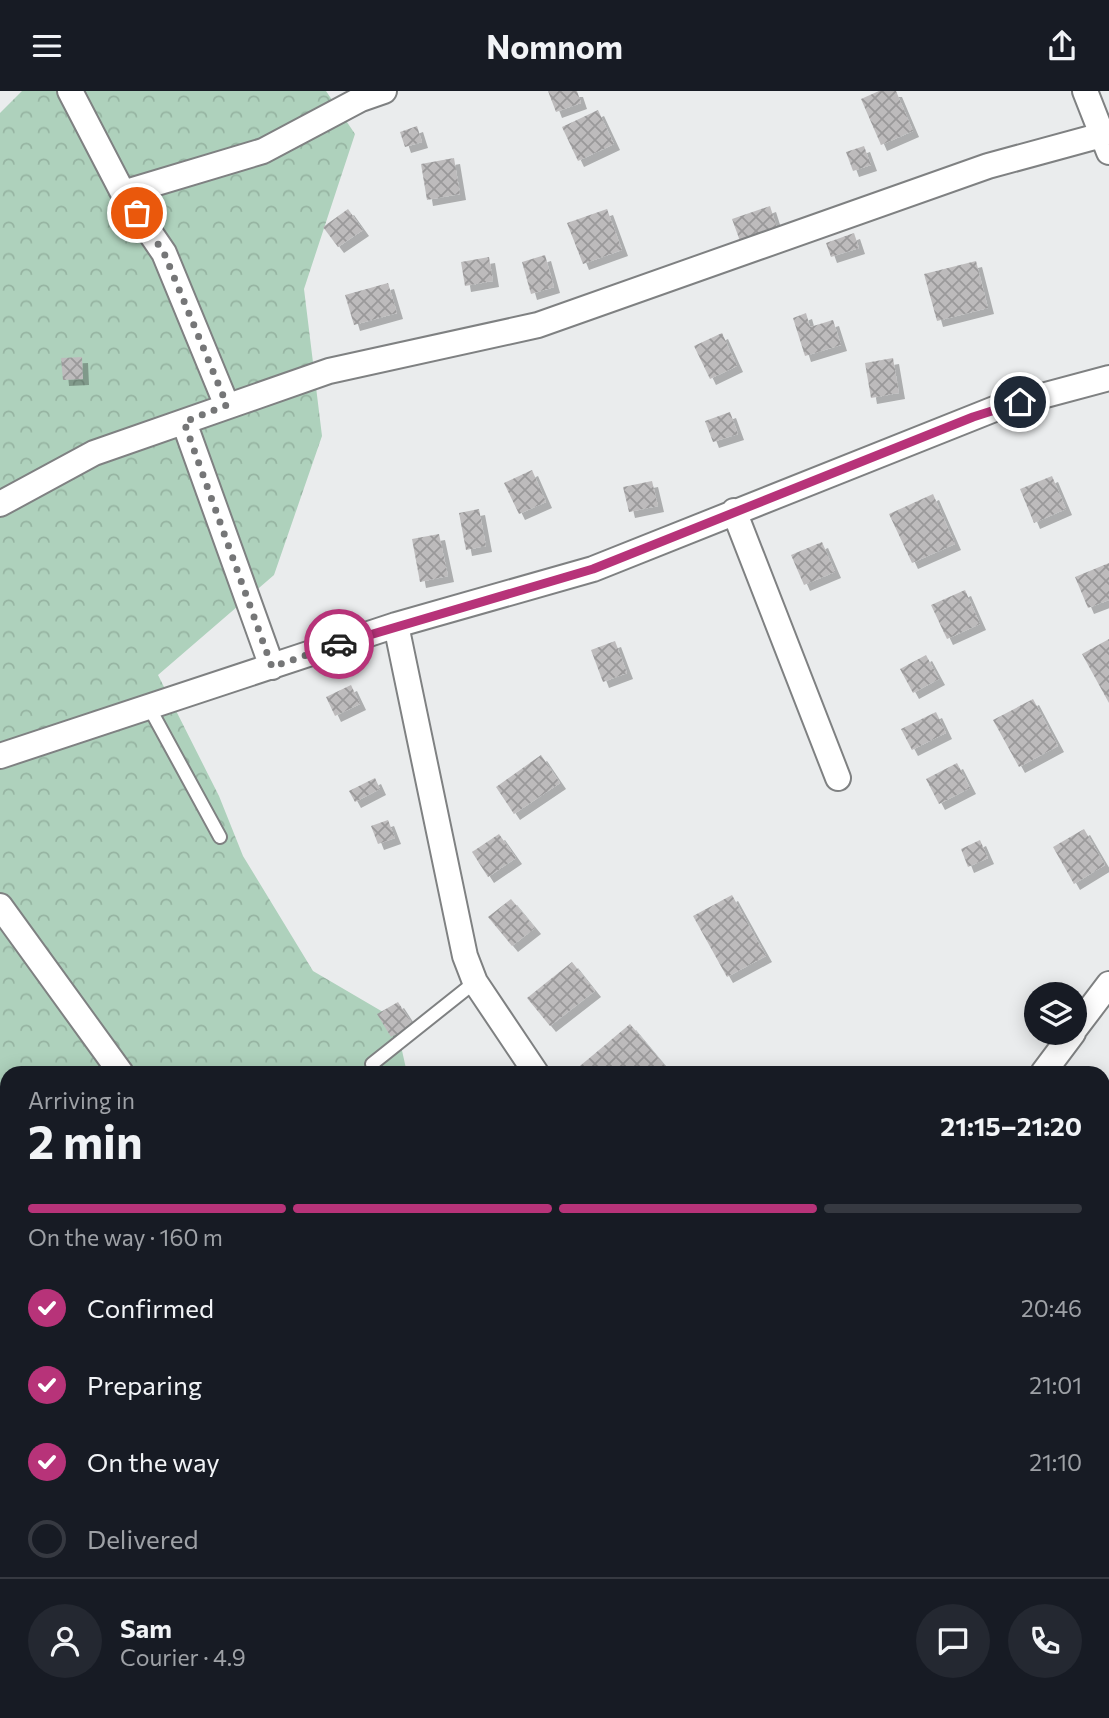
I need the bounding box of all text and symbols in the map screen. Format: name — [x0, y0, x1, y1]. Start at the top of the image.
text: Nomnom — [486, 26, 623, 66]
icon: menu — [28, 27, 66, 65]
icon: share — [1043, 27, 1081, 65]
pin — [107, 183, 167, 243]
icon: bag — [118, 194, 156, 232]
pin — [990, 372, 1050, 432]
icon: home — [1001, 383, 1039, 421]
courier — [304, 609, 374, 679]
icon: car — [320, 625, 358, 663]
map controls — [1024, 982, 1087, 1045]
button: layers — [1024, 982, 1087, 1045]
text: Arriving in — [28, 1086, 135, 1114]
text: 21:15–21:20 — [940, 1110, 1082, 1141]
text: 2 min — [28, 1112, 143, 1168]
text: On the way · 160 m — [28, 1223, 223, 1251]
icon: check — [28, 1289, 66, 1327]
text: Confirmed — [87, 1292, 214, 1323]
text: 20:46 — [1021, 1294, 1082, 1322]
icon: check — [28, 1366, 66, 1404]
text: Preparing — [87, 1369, 202, 1400]
text: 21:01 — [1029, 1371, 1082, 1399]
icon: check — [28, 1443, 66, 1481]
text: On the way — [87, 1446, 220, 1477]
text: 21:10 — [1029, 1448, 1082, 1476]
text: Delivered — [87, 1523, 198, 1554]
button: person — [28, 1604, 102, 1678]
button: chat — [916, 1604, 990, 1678]
button: phone — [1008, 1604, 1082, 1678]
text: Sam — [120, 1612, 172, 1643]
text: Courier · 4.9 — [120, 1643, 246, 1671]

